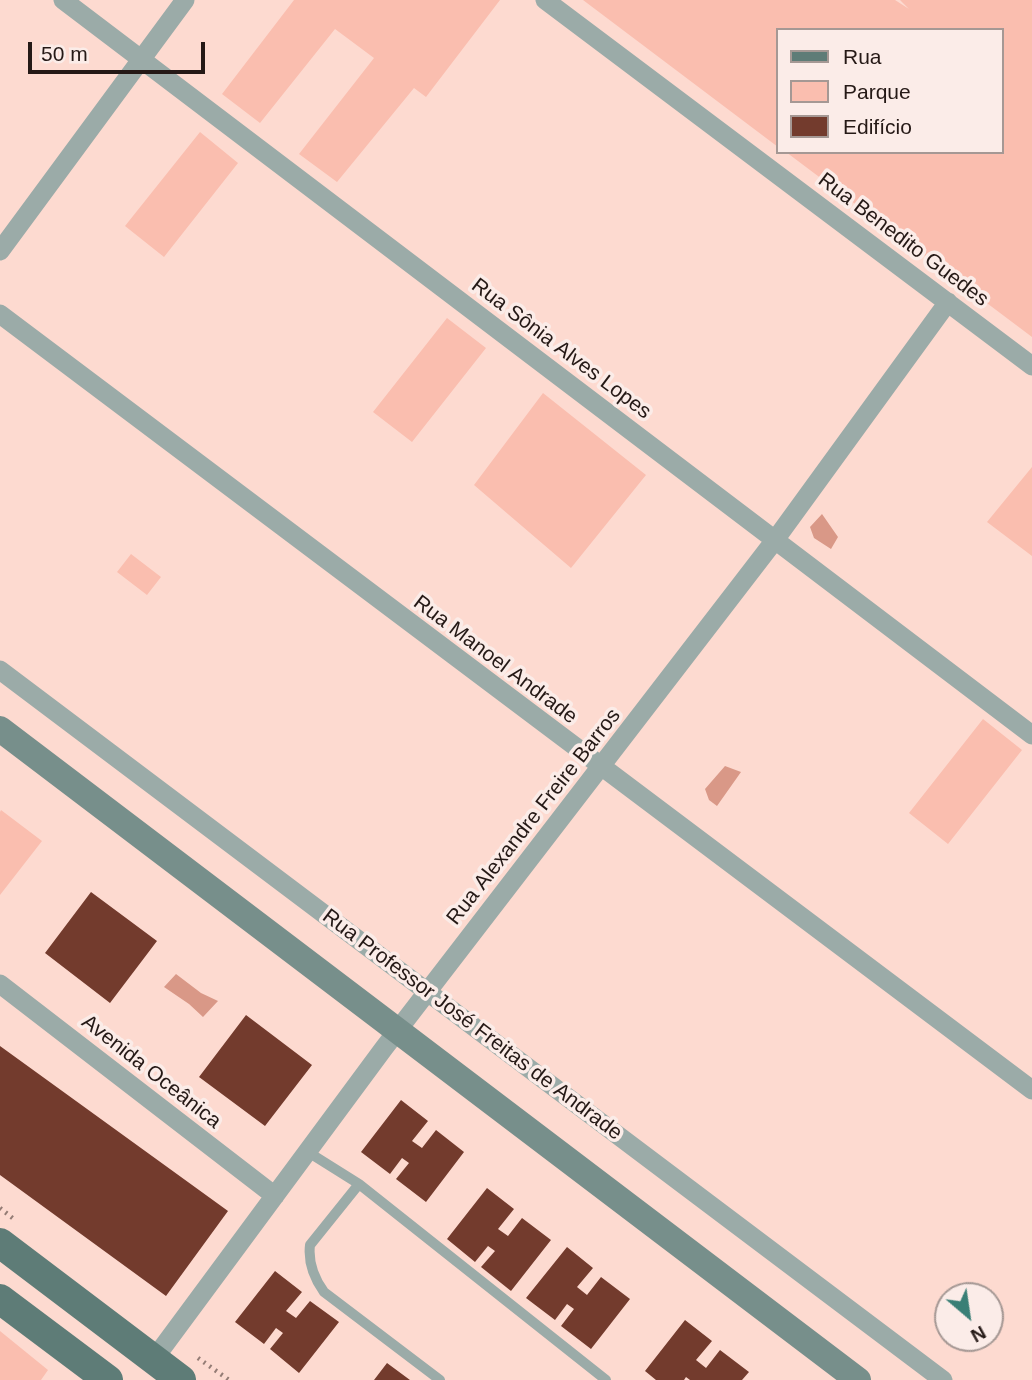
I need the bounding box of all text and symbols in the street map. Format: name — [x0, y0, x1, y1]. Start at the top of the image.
scale bar — [32, 28, 208, 72]
legend — [776, 28, 1004, 154]
text: 50 m — [41, 42, 88, 65]
text: Rua — [843, 45, 882, 68]
text: Parque — [843, 80, 911, 103]
text: Edifício — [843, 115, 912, 138]
street label: Rua Benedito Guedes — [813, 168, 993, 312]
street label: Rua Sônia Alves Lopes — [466, 273, 656, 425]
street label: Rua Manoel Andrade — [408, 590, 582, 730]
street label: Rua Alexandre Freire Barros — [442, 704, 626, 930]
street label: Rua Professor José Freitas de Andrade — [317, 904, 627, 1146]
street label: Avenida Oceânica — [76, 1010, 226, 1134]
north arrow — [934, 1282, 1004, 1352]
text: N — [967, 1322, 990, 1347]

